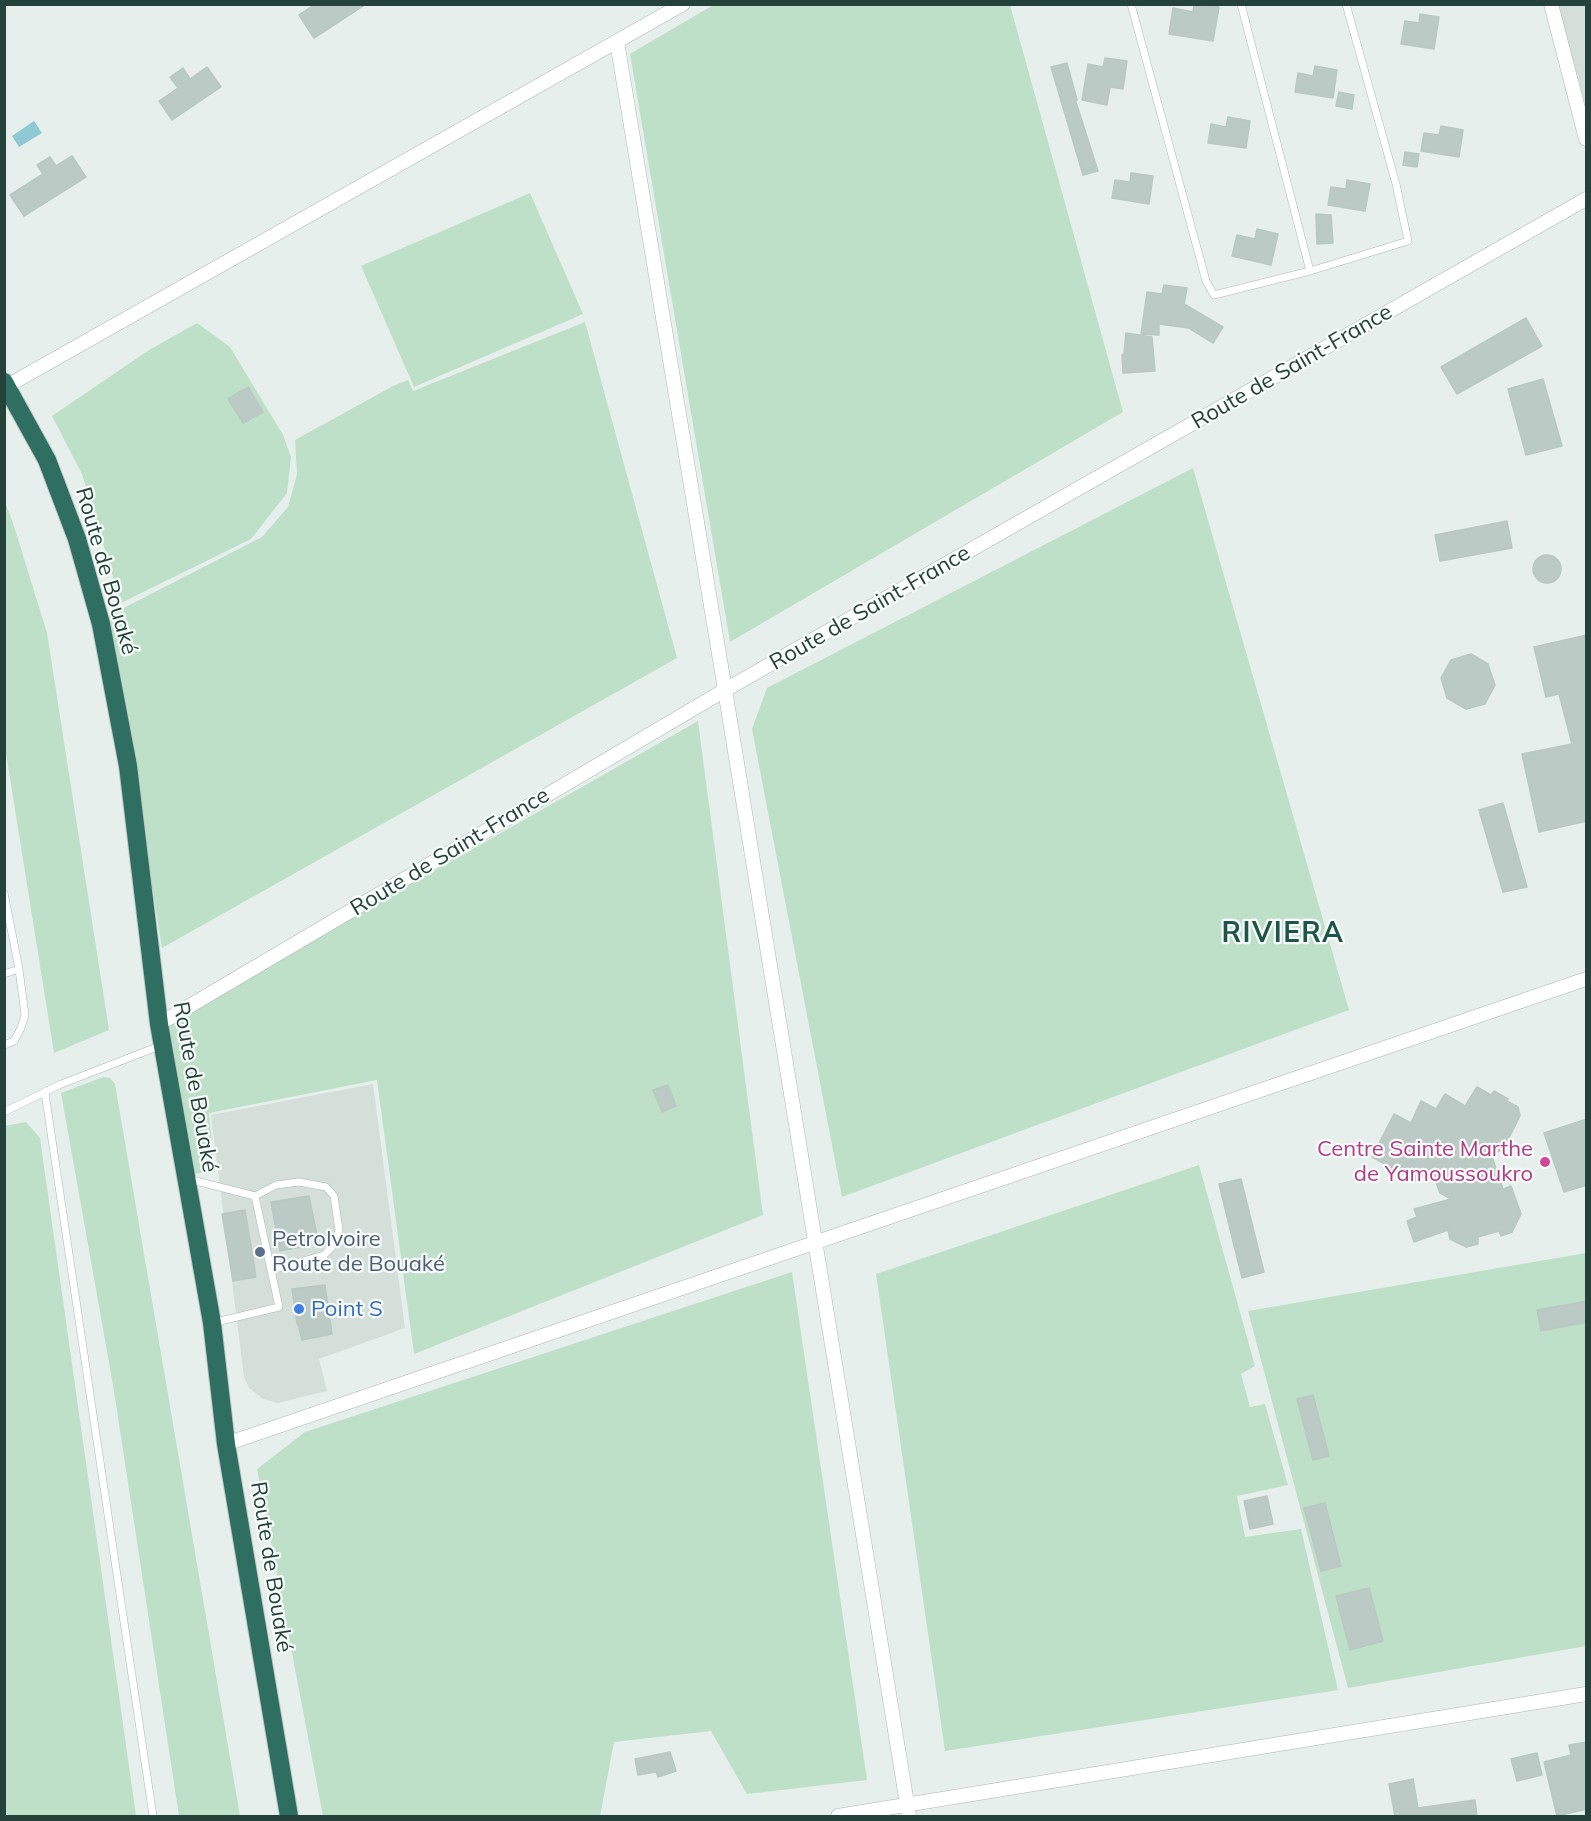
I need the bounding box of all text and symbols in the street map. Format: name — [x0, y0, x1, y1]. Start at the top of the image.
street label: Route de Saint-France — [1187, 299, 1397, 435]
street label: Route de Bouaké — [69, 484, 143, 658]
street label: Route de Saint-France — [765, 540, 975, 676]
street label: Route de Saint-France — [346, 782, 554, 922]
district label: RIVIERA — [1221, 917, 1345, 951]
street label: Route de Bouaké — [167, 1000, 223, 1174]
place label: Centre Sainte Marthe de Yamoussoukro — [1317, 1136, 1533, 1188]
marker: Centre Sainte Marthe de Yamoussoukro — [1538, 1155, 1552, 1169]
place label: PetroIvoire Route de Bouaké — [272, 1226, 445, 1278]
marker: PetroIvoire Route de Bouaké — [253, 1245, 267, 1259]
place label: Point S — [311, 1296, 383, 1322]
marker: Point S — [292, 1302, 306, 1316]
street label: Route de Bouaké — [244, 1480, 298, 1654]

